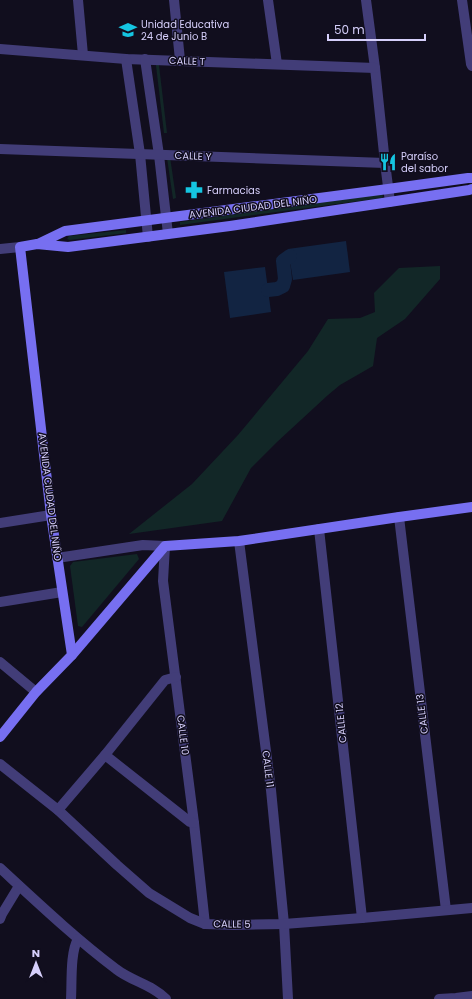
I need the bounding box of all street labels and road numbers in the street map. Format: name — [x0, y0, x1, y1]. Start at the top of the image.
street label: CALLE T — [169, 53, 206, 69]
street label: CALLE Y — [174, 148, 212, 164]
street label: AVENIDA CIUDAD DEL NIÑO — [188, 192, 318, 222]
street label: AVENIDA CIUDAD DEL NIÑO — [35, 432, 65, 562]
street label: CALLE 13 — [412, 693, 432, 735]
street label: CALLE 12 — [331, 702, 351, 744]
street label: CALLE 10 — [173, 714, 193, 756]
street label: CALLE 11 — [258, 750, 278, 788]
street label: CALLE 5 — [213, 916, 251, 932]

